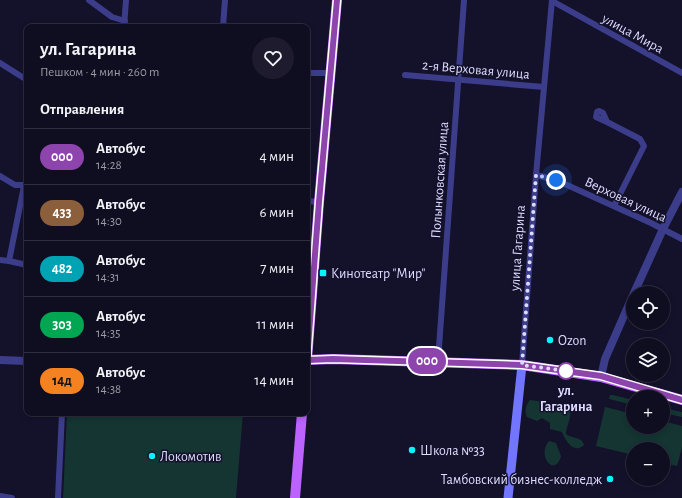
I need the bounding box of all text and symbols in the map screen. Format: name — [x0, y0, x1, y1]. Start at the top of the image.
street label: улица Мира — [599, 11, 666, 57]
button: heart — [252, 37, 294, 79]
text: ул. Гагарина — [40, 40, 136, 59]
street label: 2-я Верховая улица — [422, 58, 531, 82]
text: Пешком · 4 мин · 260 m — [40, 66, 159, 79]
text: Отправления — [40, 102, 124, 117]
street label: Полынковская улица — [429, 120, 451, 239]
text: Автобус — [96, 141, 146, 156]
text: 4 мин — [259, 149, 294, 164]
text: 000 — [51, 150, 73, 164]
text: 14:28 — [96, 159, 122, 172]
your location — [546, 170, 566, 190]
street label: Верховая улица — [582, 175, 669, 225]
text: Автобус — [96, 197, 146, 212]
street label: улица Гагарина — [508, 204, 528, 293]
text: 6 мин — [260, 205, 294, 220]
text: 433 — [52, 206, 72, 220]
text: 14:30 — [96, 215, 122, 228]
text: Автобус — [96, 253, 146, 268]
text: 7 мин — [260, 261, 294, 276]
text: 482 — [52, 262, 72, 276]
place label: Кинотеатр "Мир" — [331, 267, 425, 281]
marker: Кинотеатр "Мир" — [318, 268, 328, 278]
text: 14:31 — [96, 271, 120, 284]
map controls — [626, 286, 670, 486]
button: locate — [626, 286, 670, 330]
text: Автобус — [96, 309, 146, 324]
text: 11 мин — [256, 317, 294, 332]
text: 303 — [52, 318, 72, 332]
text: 14:35 — [96, 327, 121, 340]
place label: Ozon — [558, 334, 586, 348]
marker: Ozon — [545, 335, 555, 345]
button: layers — [626, 338, 670, 382]
line badge: 000 — [404, 348, 450, 374]
text: 000 — [416, 354, 438, 368]
marker: ул. Гагарина — [557, 362, 575, 380]
text: Автобус — [96, 365, 146, 380]
text: 14 мин — [254, 373, 294, 388]
text: 14д — [52, 374, 72, 388]
text: 14:38 — [96, 383, 121, 396]
place label: ул. Гагарина — [540, 384, 593, 414]
button: + — [626, 390, 670, 434]
button: − — [626, 442, 670, 486]
place label: Школа №33 — [420, 444, 485, 458]
marker: Школа №33 — [407, 445, 417, 455]
place label: Локомотив — [160, 450, 222, 464]
marker: Локомотив — [147, 451, 157, 461]
place label: Тамбовский бизнес-колледж — [441, 473, 602, 487]
marker: Тамбовский бизнес-колледж — [605, 474, 615, 484]

